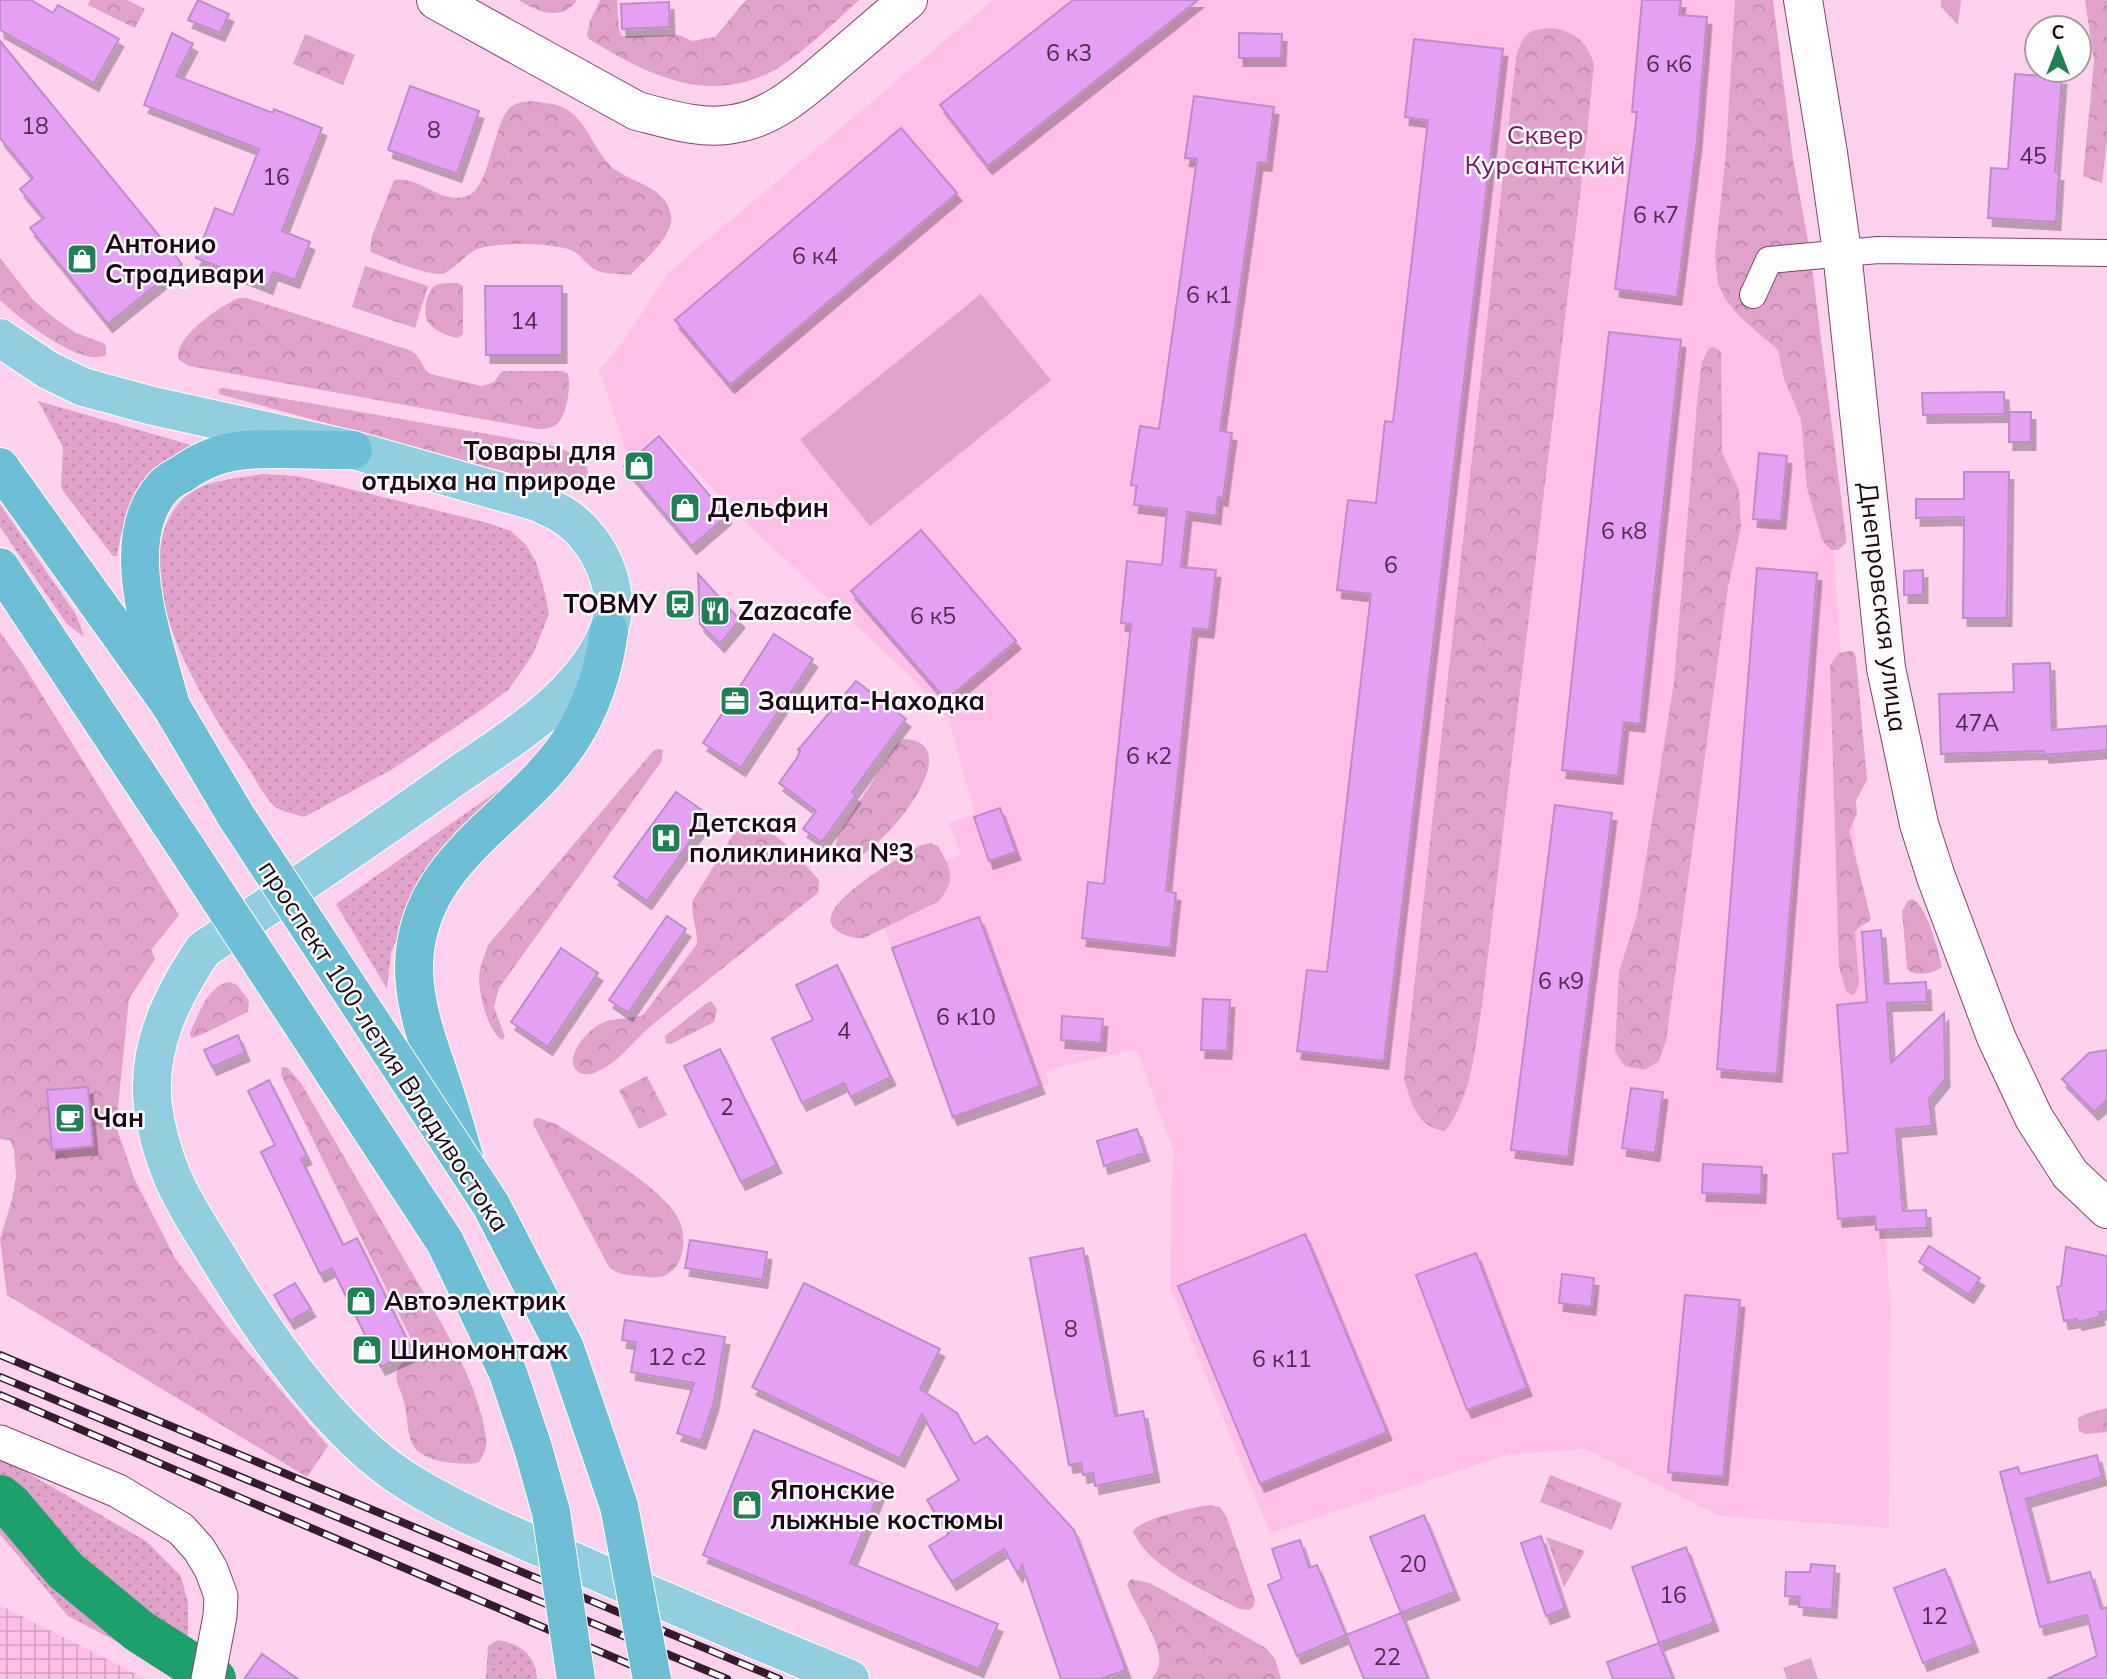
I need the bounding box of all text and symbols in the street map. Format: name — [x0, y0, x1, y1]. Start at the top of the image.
north arrow — [2023, 14, 2093, 84]
text: С — [2051, 20, 2065, 44]
house number: 6 к3 — [1046, 38, 1092, 67]
house number: 6 к6 — [1646, 49, 1692, 78]
house number: 18 — [21, 111, 49, 140]
house number: 8 — [427, 115, 441, 144]
park label: Сквер Курсантский — [1465, 118, 1625, 181]
house number: 45 — [2019, 141, 2047, 170]
house number: 16 — [262, 162, 290, 191]
house number: 6 к7 — [1633, 200, 1679, 229]
place label: Антонио Страдивари — [105, 227, 265, 290]
house number: 6 к4 — [792, 241, 838, 270]
shop icon: Антонио Страдивари — [65, 242, 99, 276]
house number: 6 к1 — [1186, 280, 1232, 309]
house number: 14 — [510, 306, 538, 335]
place label: Товары для отдыха на природе — [361, 434, 616, 497]
shop icon: Товары для отдыха на природе — [622, 449, 656, 483]
street label: Днепровская улица — [1852, 480, 1915, 734]
shop icon: Дельфин — [668, 491, 702, 525]
place label: Дельфин — [708, 491, 829, 524]
house number: 6 к8 — [1601, 516, 1647, 545]
house number: 6 — [1384, 550, 1398, 579]
place label: ТОВМУ — [563, 587, 657, 620]
bus stop icon: ТОВМУ — [663, 587, 697, 621]
restaurant icon: Zazacafe — [698, 594, 732, 628]
place label: Zazacafe — [738, 594, 852, 627]
house number: 6 к5 — [910, 601, 956, 630]
office icon: Защита-Находка — [718, 684, 752, 718]
place label: Защита-Находка — [758, 684, 985, 717]
house number: 47А — [1955, 708, 1999, 737]
house number: 6 к2 — [1126, 741, 1172, 770]
place label: Детская поликлиника №3 — [689, 806, 914, 869]
hospital icon: Детская поликлиника №3 — [649, 821, 683, 855]
street label: проспект 100-летия Владивостока — [252, 854, 517, 1238]
house number: 6 к9 — [1538, 966, 1584, 995]
house number: 6 к10 — [936, 1002, 996, 1031]
house number: 4 — [837, 1016, 851, 1045]
house number: 2 — [720, 1092, 734, 1121]
cafe icon: Чан — [53, 1101, 87, 1135]
place label: Чан — [93, 1101, 144, 1134]
shop icon: Автоэлектрик — [344, 1284, 378, 1318]
place label: Автоэлектрик — [384, 1284, 566, 1317]
house number: 8 — [1064, 1314, 1078, 1343]
shop icon: Шиномонтаж — [350, 1333, 384, 1367]
place label: Шиномонтаж — [390, 1333, 568, 1366]
house number: 12 с2 — [647, 1342, 707, 1371]
house number: 6 к11 — [1252, 1344, 1312, 1373]
place label: Японские лыжные костюмы — [770, 1473, 1004, 1536]
shop icon: Японские лыжные костюмы — [730, 1488, 764, 1522]
house number: 20 — [1399, 1549, 1427, 1578]
house number: 16 — [1659, 1580, 1687, 1609]
house number: 12 — [1920, 1601, 1948, 1630]
house number: 22 — [1373, 1642, 1401, 1671]

